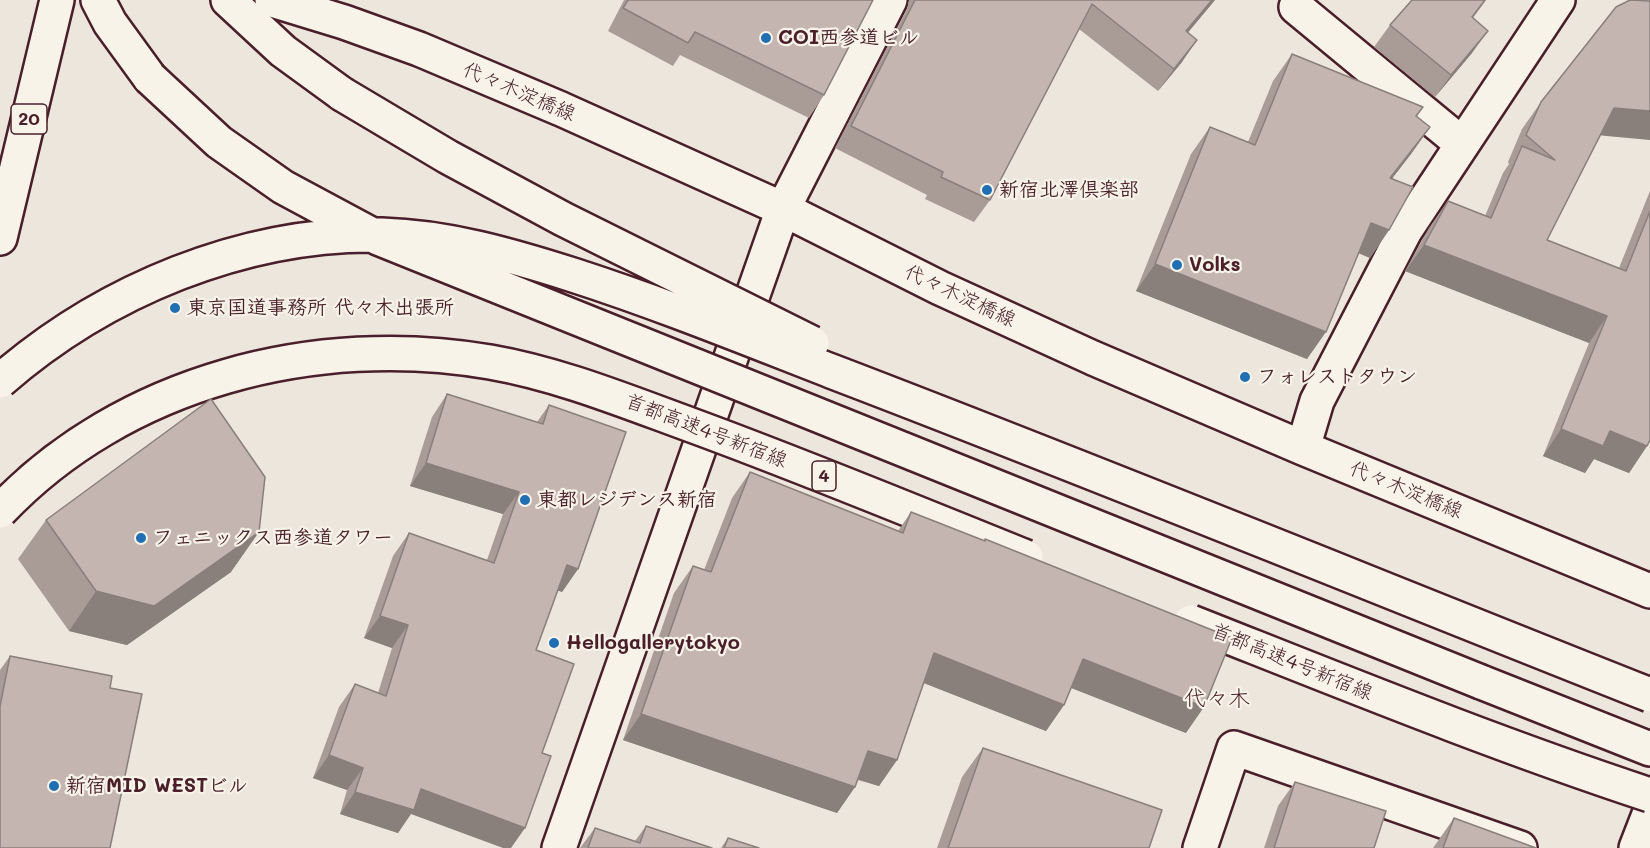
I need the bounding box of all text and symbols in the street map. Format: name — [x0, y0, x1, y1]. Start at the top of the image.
place label: COI西参道ビル — [778, 26, 919, 50]
marker: COI西参道ビル — [759, 31, 773, 45]
street label: 代々木淀橋線 — [459, 58, 579, 126]
road number: 20 — [11, 104, 47, 134]
place label: 新宿北澤倶楽部 — [999, 178, 1139, 202]
marker: 新宿北澤倶楽部 — [980, 183, 994, 197]
place label: Volks — [1189, 253, 1241, 277]
marker: Volks — [1170, 258, 1184, 272]
street label: 代々木淀橋線 — [901, 260, 1019, 332]
place label: 東京国道事務所 代々木出張所 — [187, 296, 454, 320]
marker: 東京国道事務所 代々木出張所 — [168, 301, 182, 315]
place label: フォレストタウン — [1257, 365, 1417, 389]
marker: フォレストタウン — [1238, 370, 1252, 384]
street label: 首都高速4号新宿線 — [622, 389, 790, 473]
street label: 代々木淀橋線 — [1346, 456, 1466, 524]
road number: 4 — [812, 461, 836, 491]
place label: 東都レジデンス新宿 — [537, 488, 717, 512]
marker: 東都レジデンス新宿 — [518, 493, 532, 507]
place label: フェニックス西参道タワー — [153, 526, 393, 550]
marker: フェニックス西参道タワー — [134, 531, 148, 545]
street label: 首都高速4号新宿線 — [1208, 619, 1376, 705]
place label: Hellogallerytokyo — [566, 631, 740, 655]
marker: Hellogallerytokyo — [547, 636, 561, 650]
district label: 代々木 — [1184, 686, 1250, 712]
place label: 新宿MID WESTビル — [66, 774, 248, 798]
marker: 新宿MID WESTビル — [47, 779, 61, 793]

